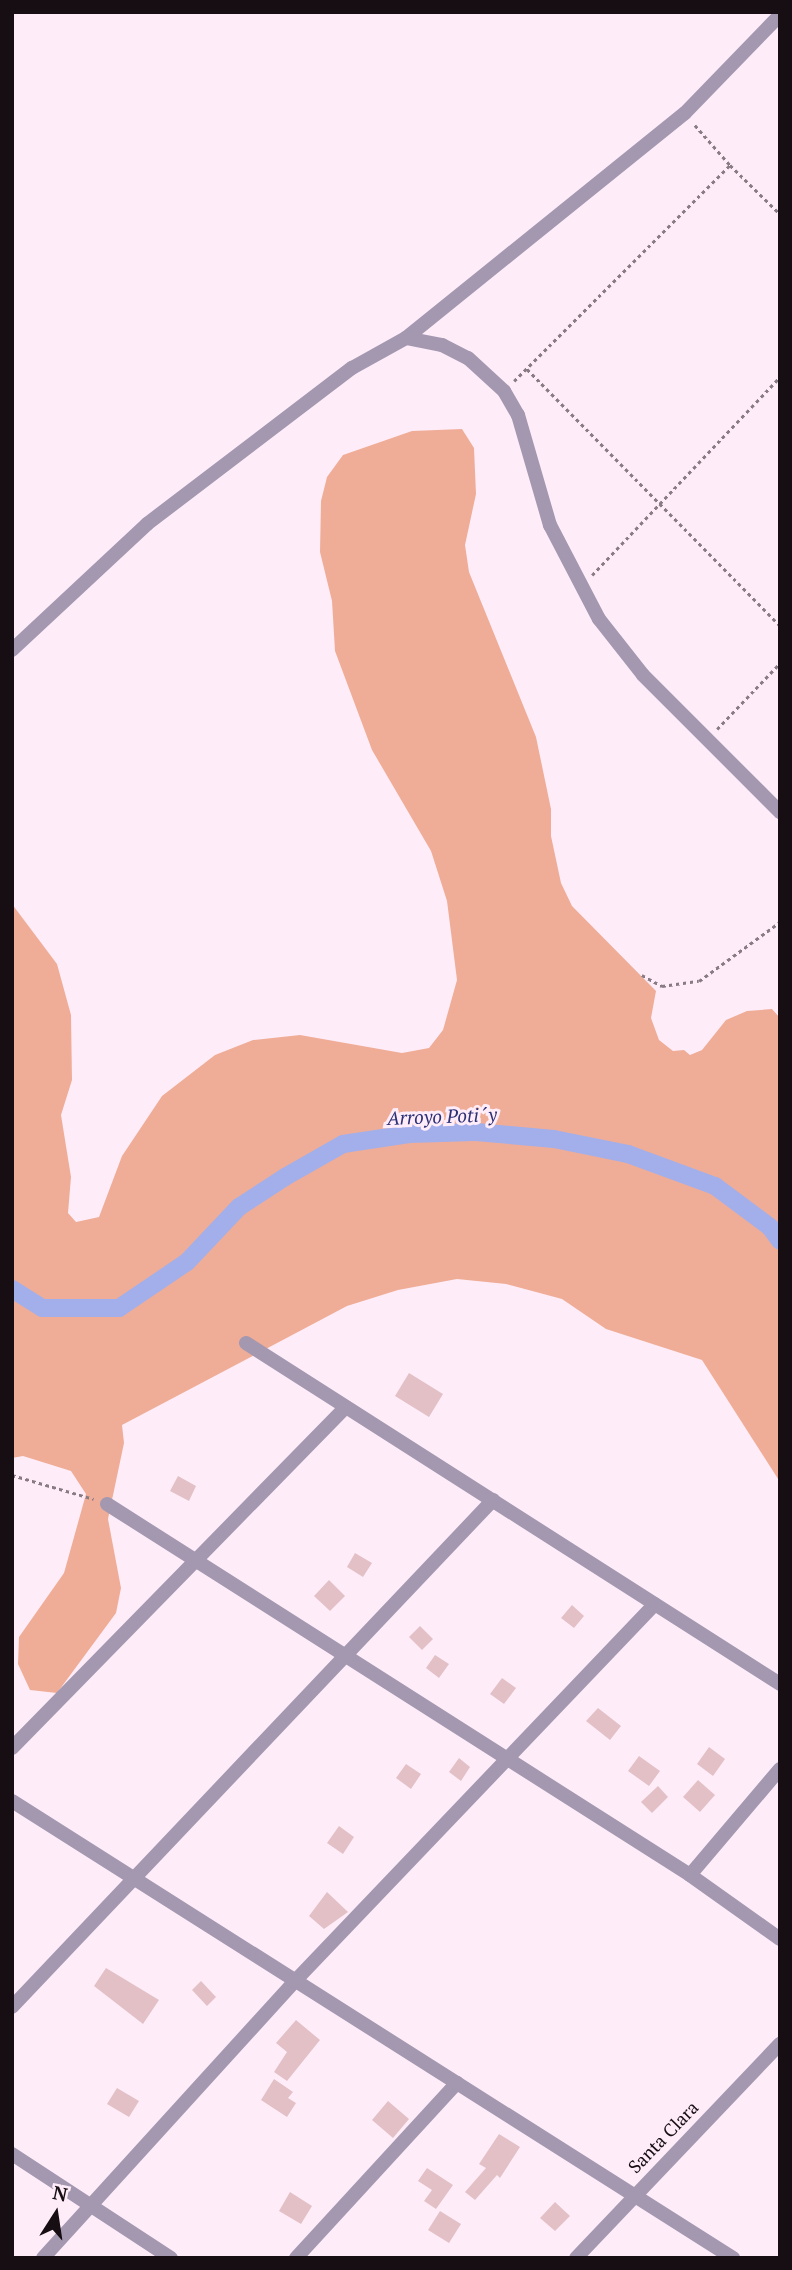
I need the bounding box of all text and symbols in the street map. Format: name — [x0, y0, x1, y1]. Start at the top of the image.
water label: Arroyo Poti´y — [387, 1103, 497, 1129]
street label: Santa Clara — [623, 2097, 703, 2177]
north arrow — [21, 2179, 91, 2249]
text: N — [51, 2179, 70, 2207]

